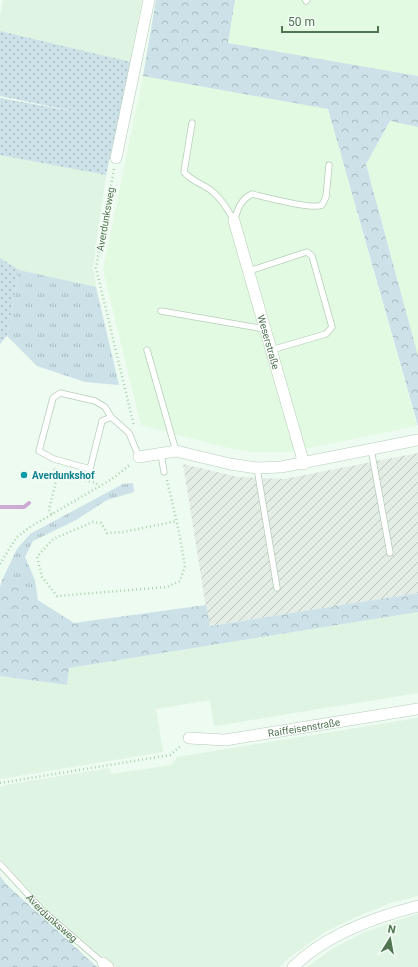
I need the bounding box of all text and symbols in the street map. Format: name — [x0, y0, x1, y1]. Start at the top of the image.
scale bar — [282, 8, 378, 34]
text: 50 m — [288, 15, 315, 29]
street label: Averdunksweg — [94, 186, 117, 252]
street label: Weserstraße — [255, 314, 281, 371]
marker: Averdunkshof — [19, 470, 29, 480]
place label: Averdunkshof — [32, 470, 95, 481]
street label: Raiffeisenstraße — [267, 717, 341, 739]
street label: Averdunksweg — [24, 892, 79, 944]
north arrow — [370, 919, 410, 959]
text: N — [387, 923, 397, 937]

